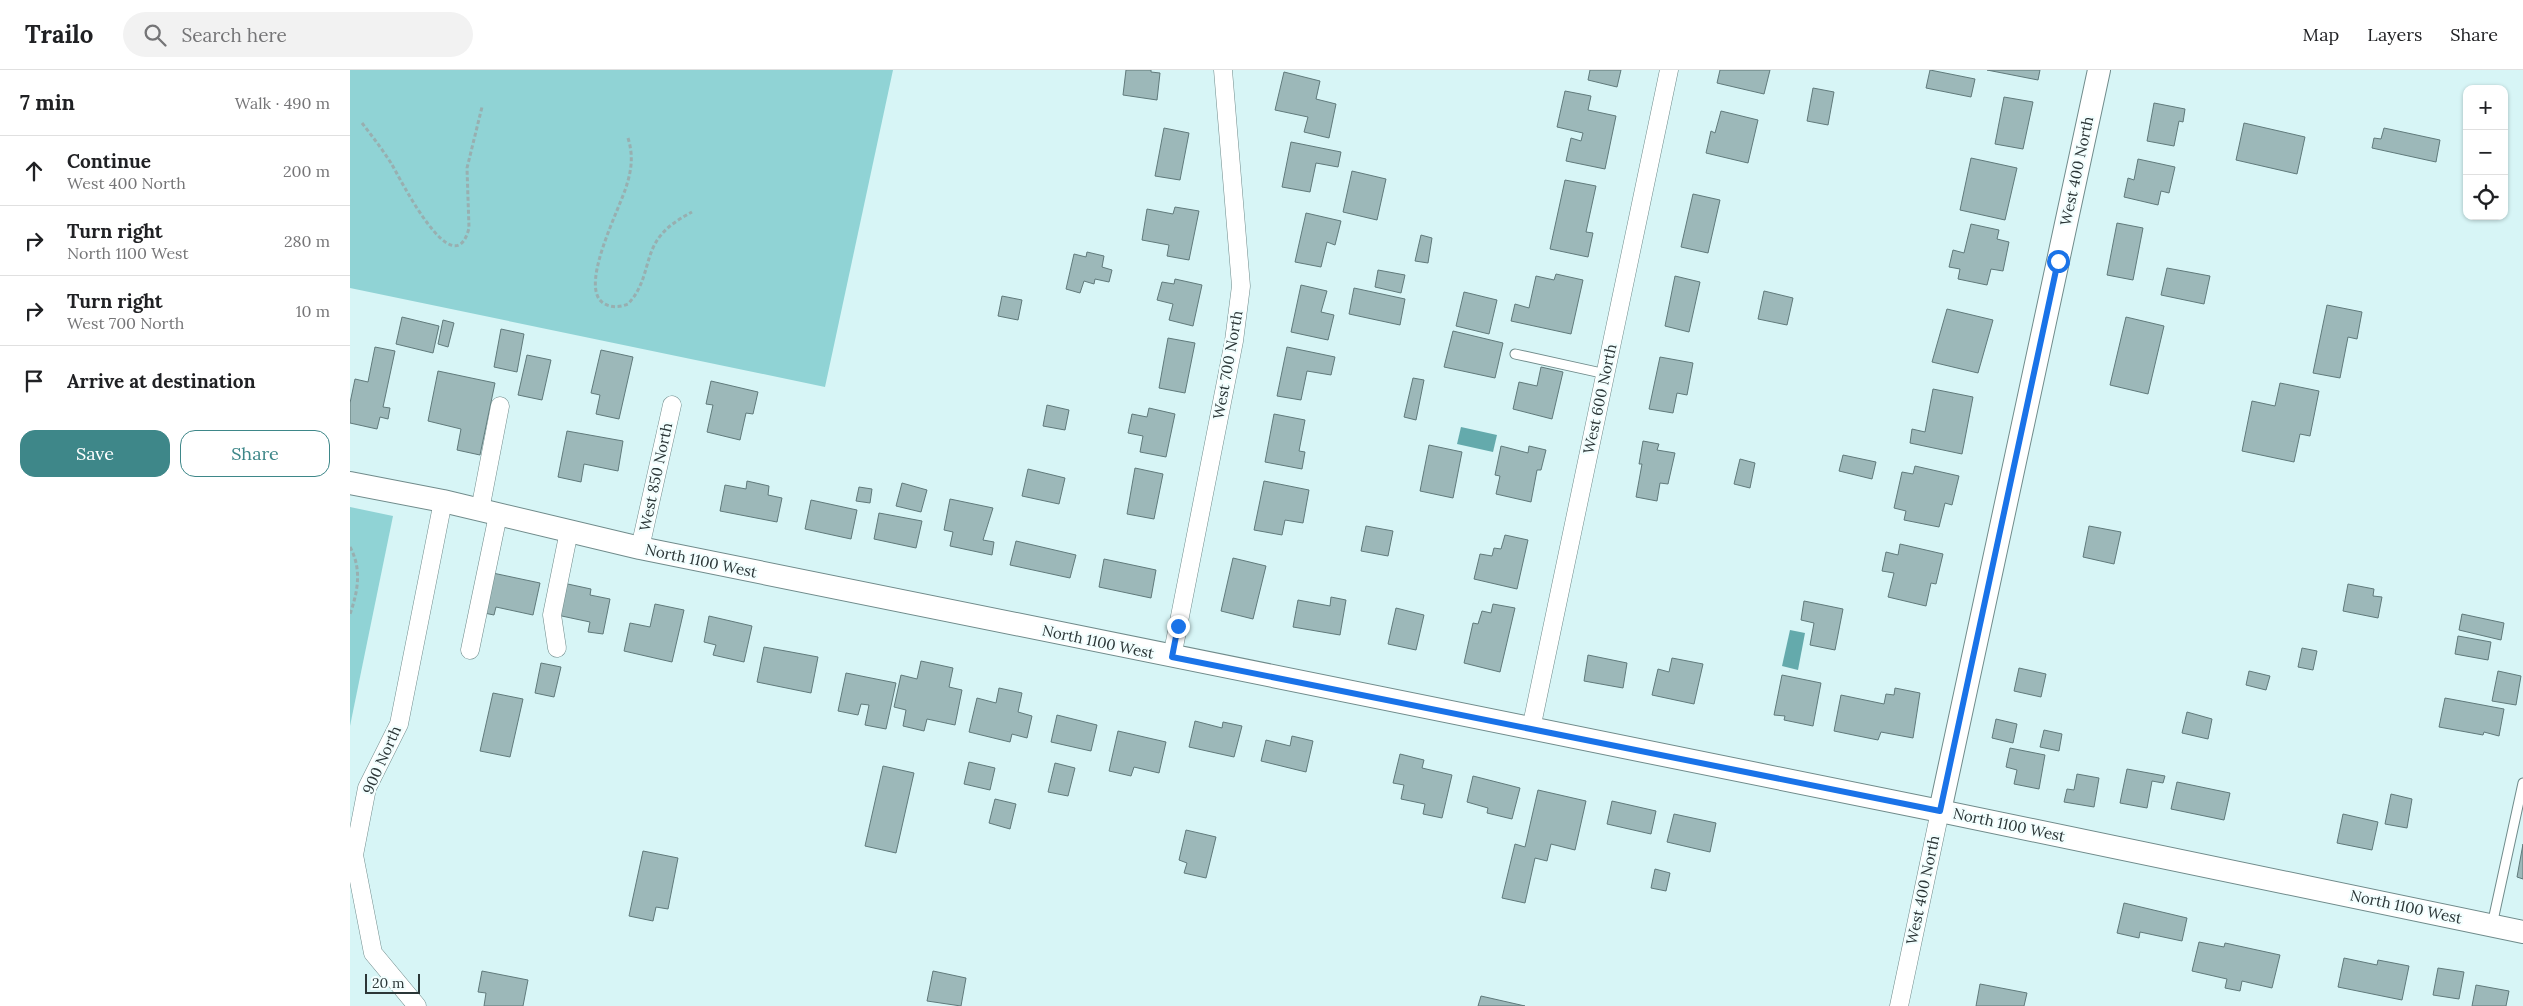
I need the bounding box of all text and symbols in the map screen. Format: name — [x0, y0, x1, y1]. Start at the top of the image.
search box — [123, 12, 473, 57]
text: Trailo — [25, 19, 93, 50]
icon: search — [141, 21, 169, 49]
text: Search here — [181, 23, 287, 47]
text: Map — [2303, 23, 2339, 46]
text: Layers — [2367, 23, 2422, 46]
text: Share — [2450, 23, 2498, 46]
map controls — [2463, 85, 2508, 220]
button: + — [2463, 85, 2508, 130]
text: 7 min — [20, 89, 75, 116]
text: Walk · 490 m — [235, 93, 330, 113]
street label: West 400 North — [2056, 114, 2097, 227]
button: − — [2463, 130, 2508, 175]
text: Continue — [67, 149, 151, 173]
icon: ahead — [20, 157, 48, 185]
text: 200 m — [283, 161, 330, 181]
text: West 400 North — [67, 173, 186, 193]
button: locate — [2463, 175, 2508, 220]
text: Turn right — [67, 219, 163, 243]
icon: right — [20, 227, 48, 255]
text: 280 m — [284, 231, 330, 251]
text: North 1100 West — [67, 243, 189, 263]
route start — [2047, 250, 2070, 273]
text: Turn right — [67, 289, 163, 313]
icon: right — [20, 297, 48, 325]
text: 10 m — [296, 301, 330, 321]
street label: West 700 North — [1209, 309, 1246, 421]
text: West 700 North — [67, 313, 184, 333]
street label: West 600 North — [1579, 342, 1620, 456]
icon: arrive — [20, 367, 48, 395]
text: Arrive at destination — [67, 369, 256, 393]
street label: West 850 North — [635, 421, 676, 533]
button: Save — [20, 430, 170, 477]
button: Share — [180, 430, 330, 477]
street label: North 1100 West — [643, 539, 759, 582]
route end — [1167, 615, 1190, 638]
street label: North 1100 West — [1040, 620, 1156, 663]
street label: 900 North — [358, 723, 405, 797]
street label: North 1100 West — [1951, 803, 2067, 846]
street label: West 400 North — [1902, 833, 1943, 946]
street label: North 1100 West — [2348, 885, 2464, 928]
scale bar — [365, 971, 420, 994]
text: 20 m — [372, 974, 404, 992]

